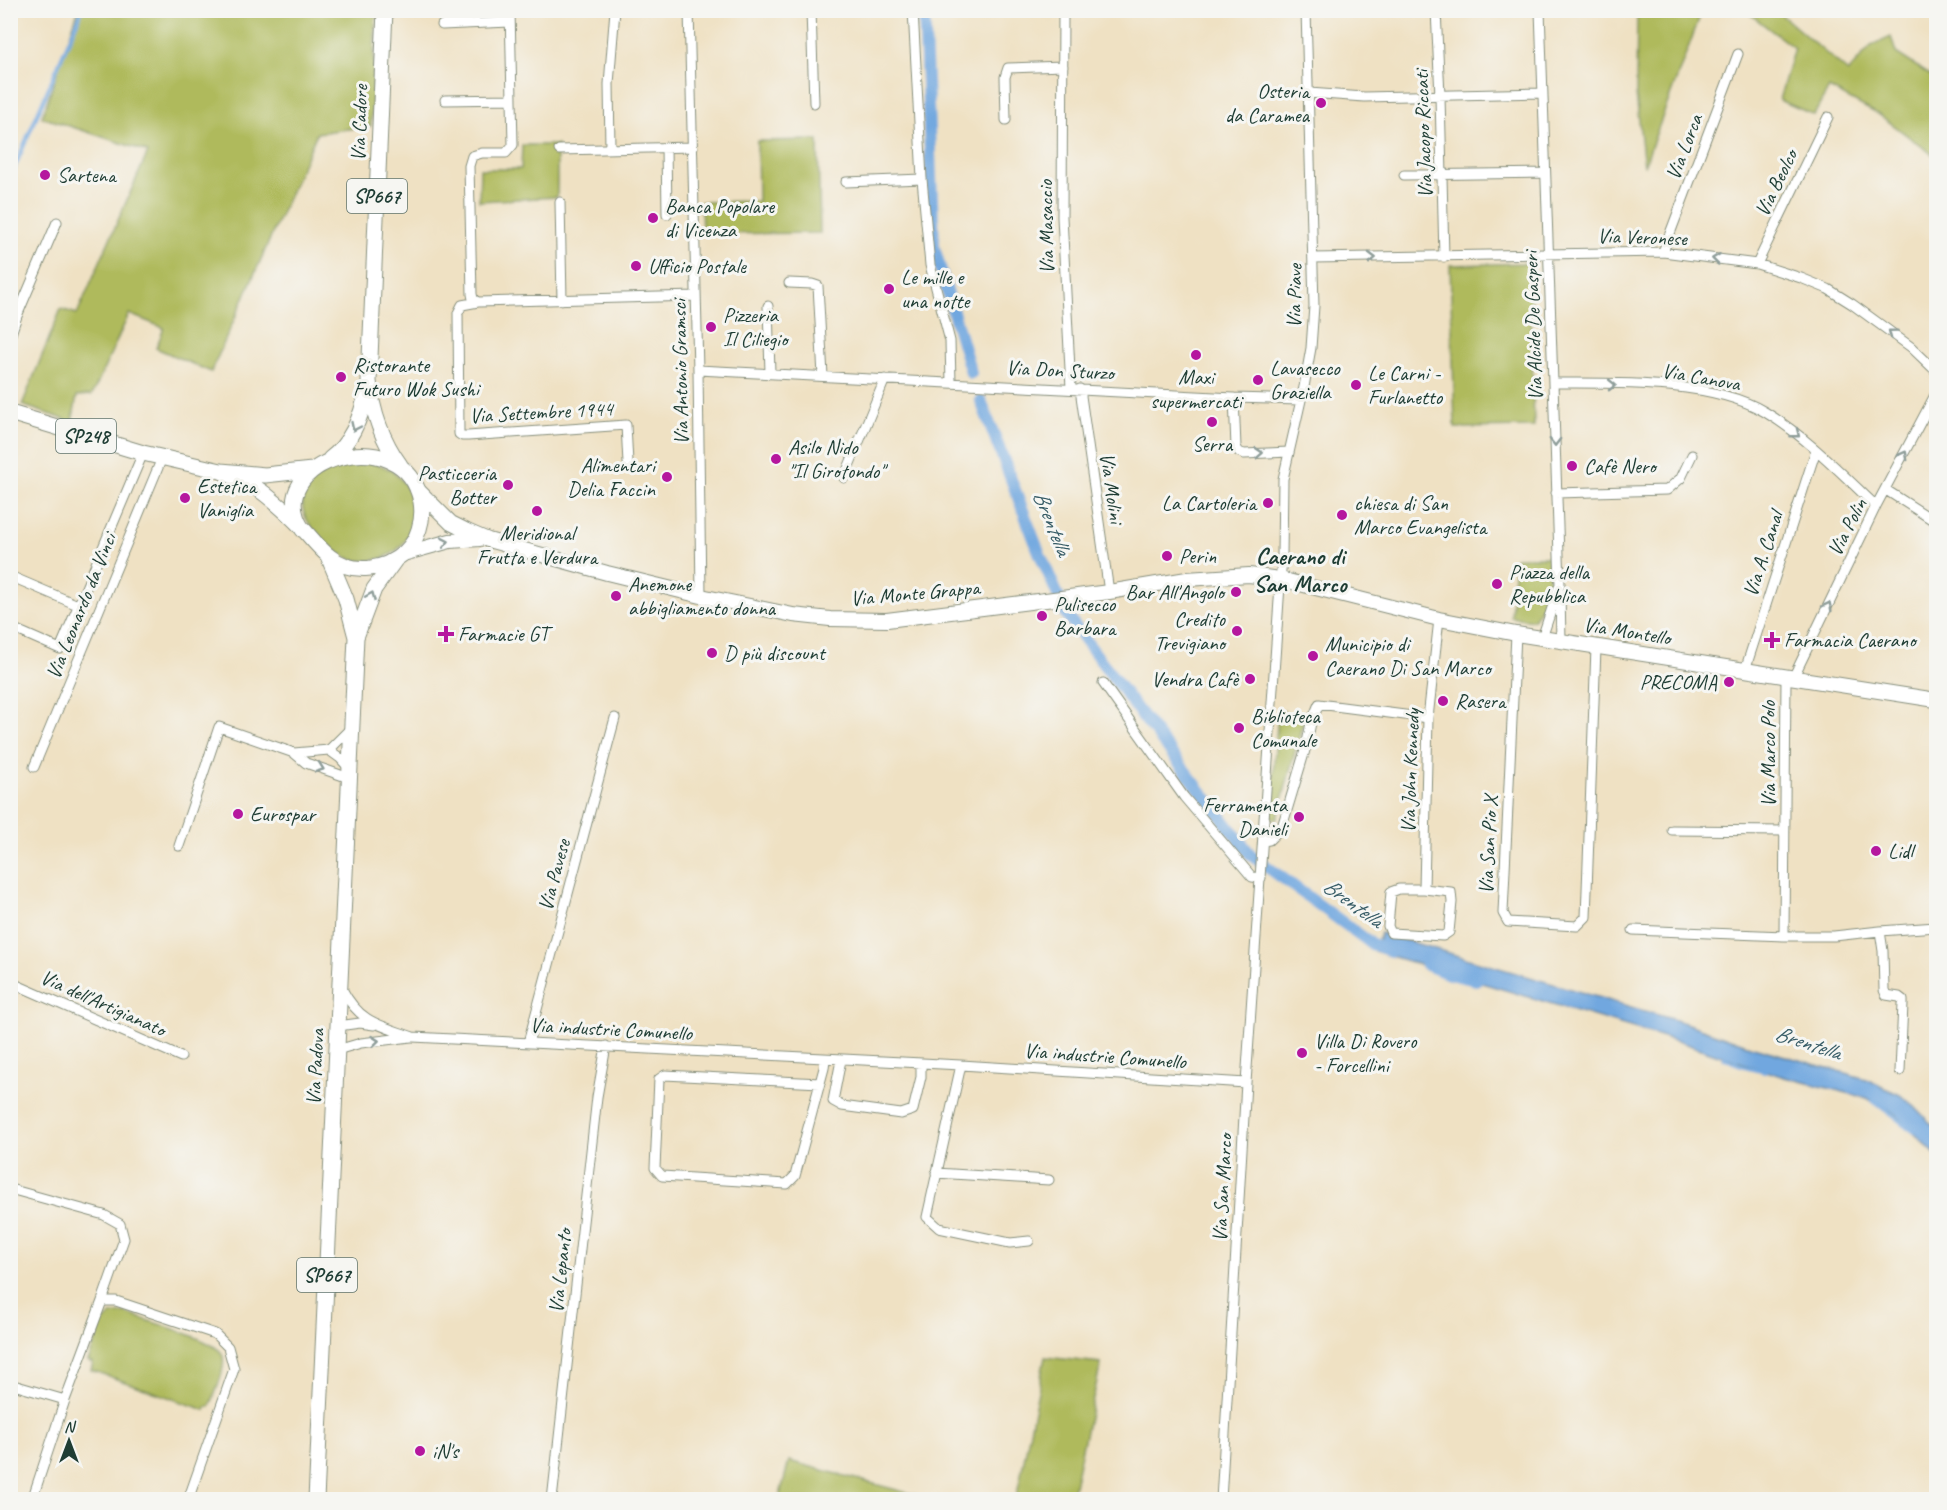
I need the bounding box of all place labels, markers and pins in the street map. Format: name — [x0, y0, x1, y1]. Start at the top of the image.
place label: Osteria da Caramea — [1225, 78, 1311, 128]
marker: Osteria da Caramea — [1314, 96, 1328, 110]
place label: Sartena — [57, 162, 118, 188]
marker: Sartena — [38, 168, 52, 182]
place label: Banca Popolare di Vicenza — [665, 193, 775, 243]
marker: Banca Popolare di Vicenza — [646, 211, 660, 225]
place label: Ufficio Postale — [648, 253, 747, 279]
marker: Ufficio Postale — [629, 259, 643, 273]
place label: Le mille e una notte — [901, 264, 971, 314]
marker: Le mille e una notte — [882, 282, 896, 296]
place label: Pizzeria Il Ciliegio — [723, 302, 790, 352]
marker: Pizzeria Il Ciliegio — [704, 320, 718, 334]
marker: Maxi supermercati — [1189, 348, 1203, 362]
place label: Ristorante Futuro Wok Sushi — [353, 352, 482, 402]
place label: Lavasecco Graziella — [1270, 355, 1341, 405]
place label: Le Carni - Furlanetto — [1368, 360, 1444, 410]
place label: Maxi supermercati — [1150, 364, 1245, 414]
marker: Ristorante Futuro Wok Sushi — [334, 370, 348, 384]
marker: Lavasecco Graziella — [1251, 373, 1265, 387]
marker: Le Carni - Furlanetto — [1349, 378, 1363, 392]
marker: Serra — [1205, 415, 1219, 429]
place label: Serra — [1192, 431, 1234, 457]
place label: Asilo Nido "Il Girotondo" — [788, 434, 888, 484]
place label: Alimentari Delia Faccin — [567, 452, 658, 502]
marker: Asilo Nido "Il Girotondo" — [769, 452, 783, 466]
place label: Cafè Nero — [1584, 453, 1658, 479]
marker: Cafè Nero — [1565, 459, 1579, 473]
place label: Pasticceria Botter — [418, 460, 498, 510]
marker: Alimentari Delia Faccin — [660, 470, 674, 484]
place label: Estetica Vaniglia — [197, 473, 258, 523]
marker: Pasticceria Botter — [501, 478, 515, 492]
place label: La Cartoleria — [1162, 490, 1258, 516]
place label: chiesa di San Marco Evangelista — [1354, 490, 1489, 540]
marker: Estetica Vaniglia — [178, 491, 192, 505]
marker: La Cartoleria — [1261, 496, 1275, 510]
marker: Meridional Frutta e Verdura — [530, 504, 544, 518]
marker: chiesa di San Marco Evangelista — [1335, 508, 1349, 522]
place label: Meridional Frutta e Verdura — [477, 520, 599, 570]
place label: Perin — [1179, 543, 1217, 569]
marker: Perin — [1160, 549, 1174, 563]
place label: Piazza della Repubblica — [1509, 559, 1591, 609]
place label: Anemone abbigliamento donna — [628, 571, 777, 621]
marker: Piazza della Repubblica — [1490, 577, 1504, 591]
place label: Bar All'Angolo — [1126, 579, 1227, 605]
marker: Bar All'Angolo — [1229, 585, 1243, 599]
marker: Anemone abbigliamento donna — [609, 589, 623, 603]
place label: Pulisecco Barbara — [1054, 591, 1118, 641]
place label: Credito Trevigiano — [1154, 606, 1228, 656]
marker: Pulisecco Barbara — [1035, 609, 1049, 623]
place label: Farmacie GT — [458, 621, 554, 647]
marker: Credito Trevigiano — [1230, 624, 1244, 638]
marker: Farmacie GT — [439, 627, 453, 641]
place label: Farmacia Caerano — [1784, 627, 1918, 653]
place label: Municipio di Caerano Di San Marco — [1325, 631, 1493, 681]
marker: Farmacia Caerano — [1765, 633, 1779, 647]
place label: D più discount — [724, 640, 827, 666]
marker: D più discount — [705, 646, 719, 660]
marker: Municipio di Caerano Di San Marco — [1306, 649, 1320, 663]
place label: Vendra Cafè — [1151, 666, 1240, 692]
place label: PRECOMA — [1640, 669, 1717, 695]
marker: Vendra Cafè — [1243, 672, 1257, 686]
marker: PRECOMA — [1722, 675, 1736, 689]
place label: Rasera — [1455, 688, 1508, 714]
marker: Rasera — [1436, 694, 1450, 708]
place label: Biblioteca Comunale — [1251, 703, 1321, 753]
marker: Biblioteca Comunale — [1232, 721, 1246, 735]
place label: Ferramenta Danieli — [1203, 792, 1290, 842]
place label: Eurospar — [250, 801, 318, 827]
marker: Eurospar — [231, 807, 245, 821]
marker: Ferramenta Danieli — [1292, 810, 1306, 824]
place label: Lidl — [1888, 838, 1916, 864]
marker: Lidl — [1869, 844, 1883, 858]
place label: Villa Di Rovero - Forcellini — [1314, 1028, 1418, 1078]
marker: Villa Di Rovero - Forcellini — [1295, 1046, 1309, 1060]
place label: iN's — [432, 1438, 460, 1464]
marker: iN's — [413, 1444, 427, 1458]

